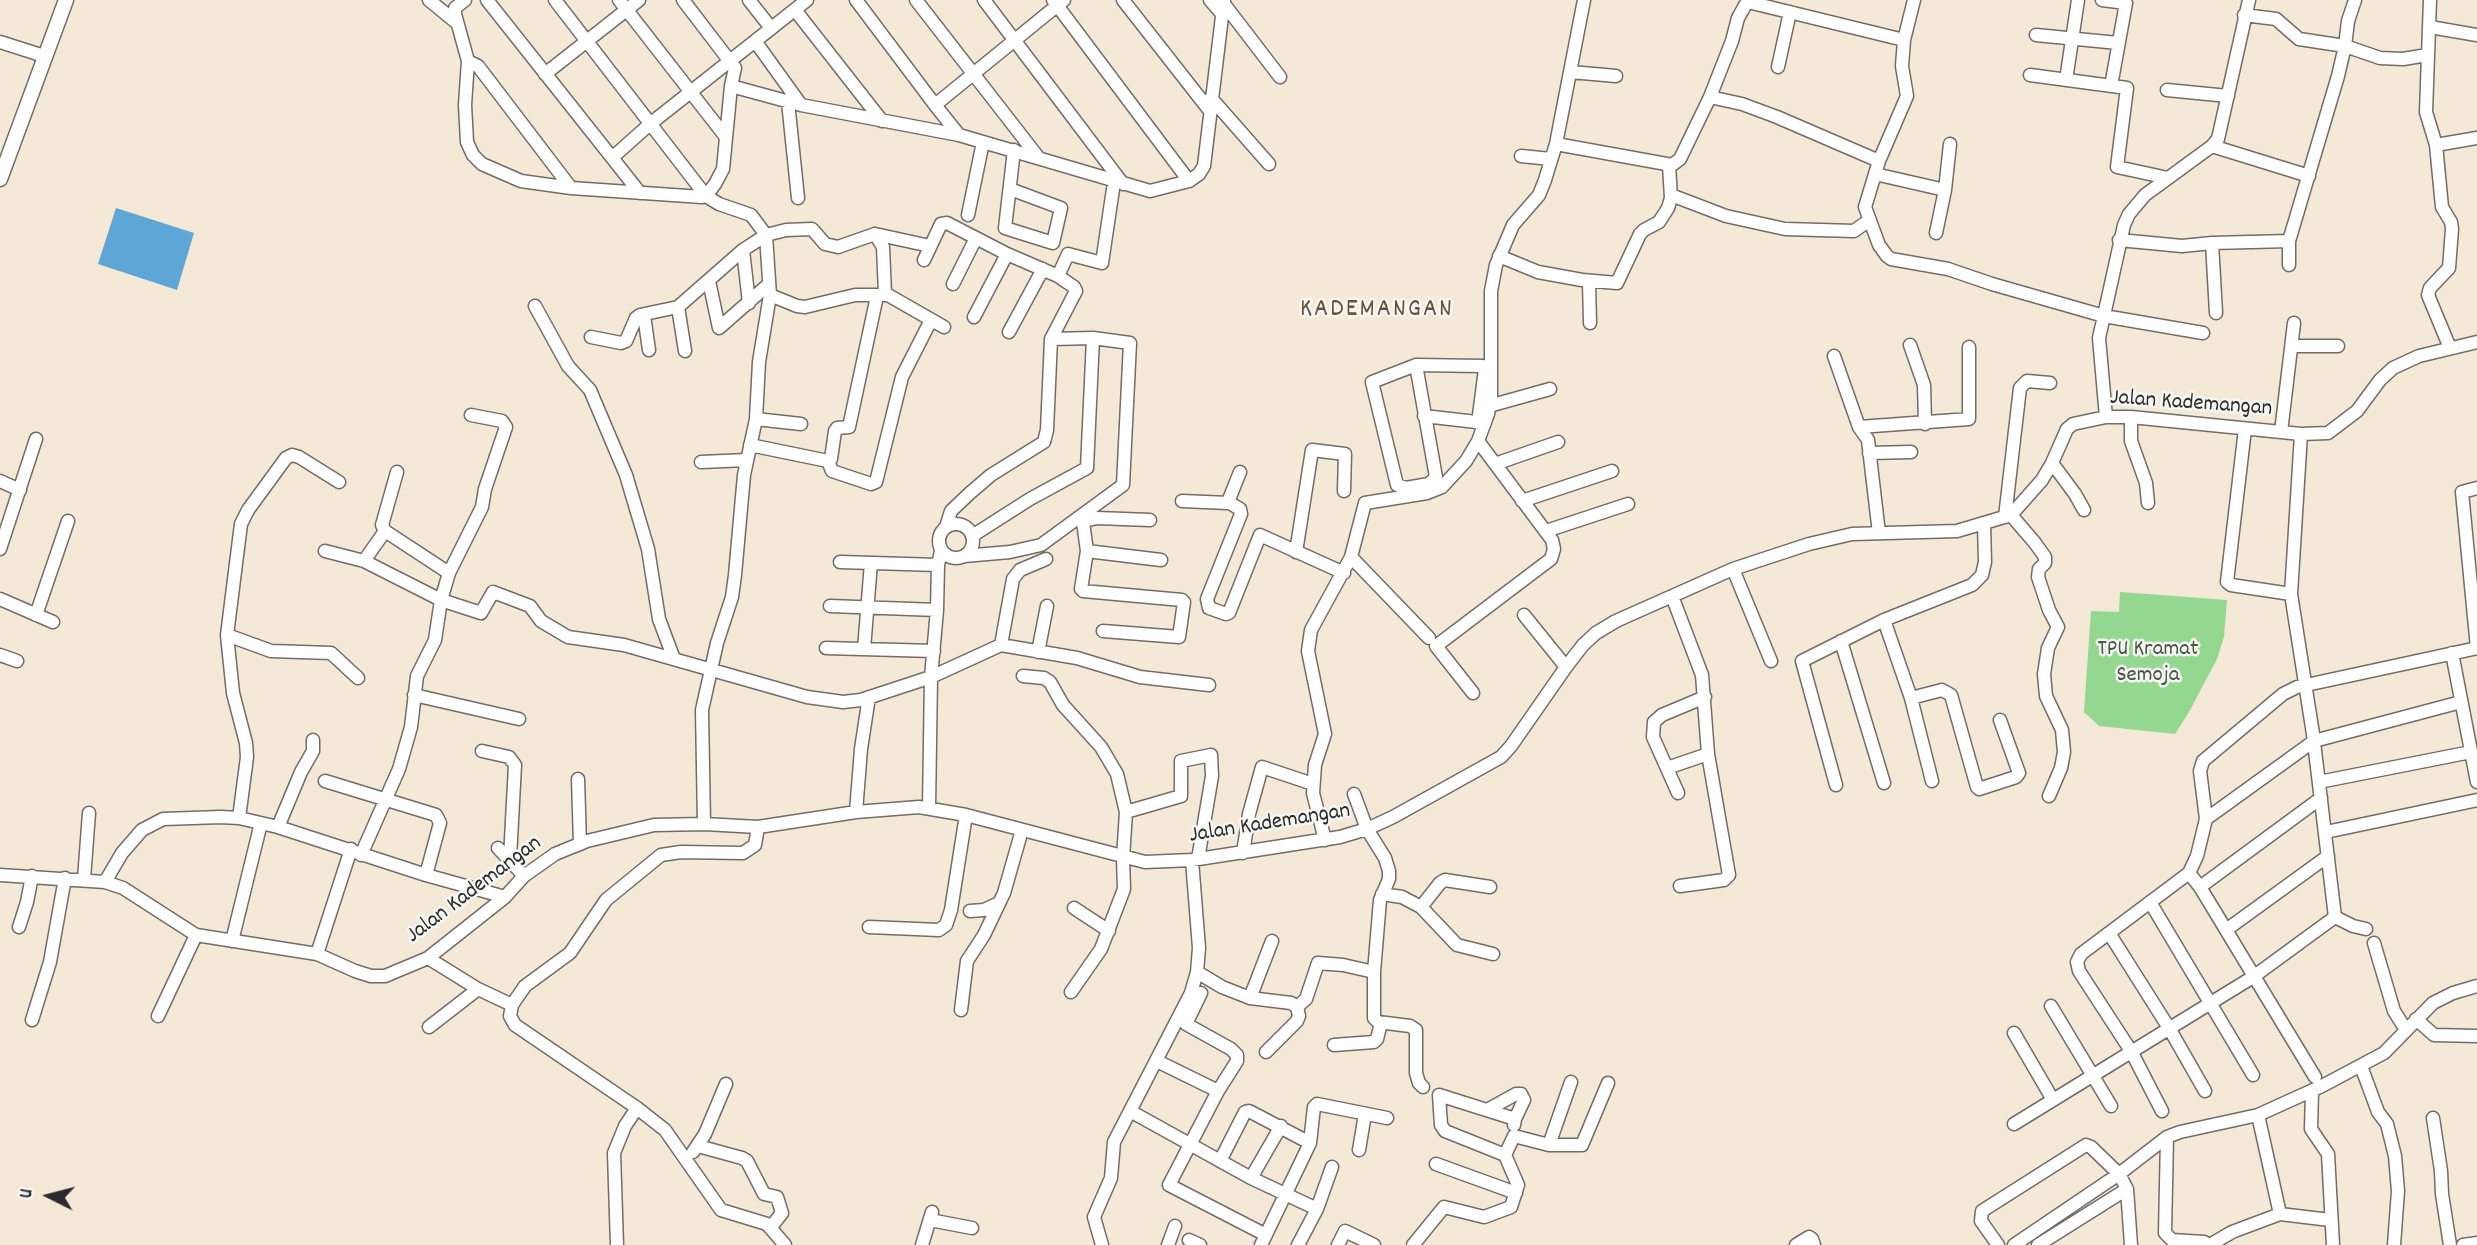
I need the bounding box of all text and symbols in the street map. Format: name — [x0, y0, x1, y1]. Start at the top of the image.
district label: KADEMANGAN — [1301, 295, 1453, 327]
street label: Jalan Kademangan — [2109, 386, 2273, 424]
park label: TPU Kramat Semoja — [2097, 637, 2199, 691]
street label: Jalan Kademangan — [1188, 799, 1352, 851]
street label: Jalan Kademangan — [402, 831, 548, 951]
north arrow — [14, 1161, 84, 1231]
text: U — [14, 1188, 42, 1200]

